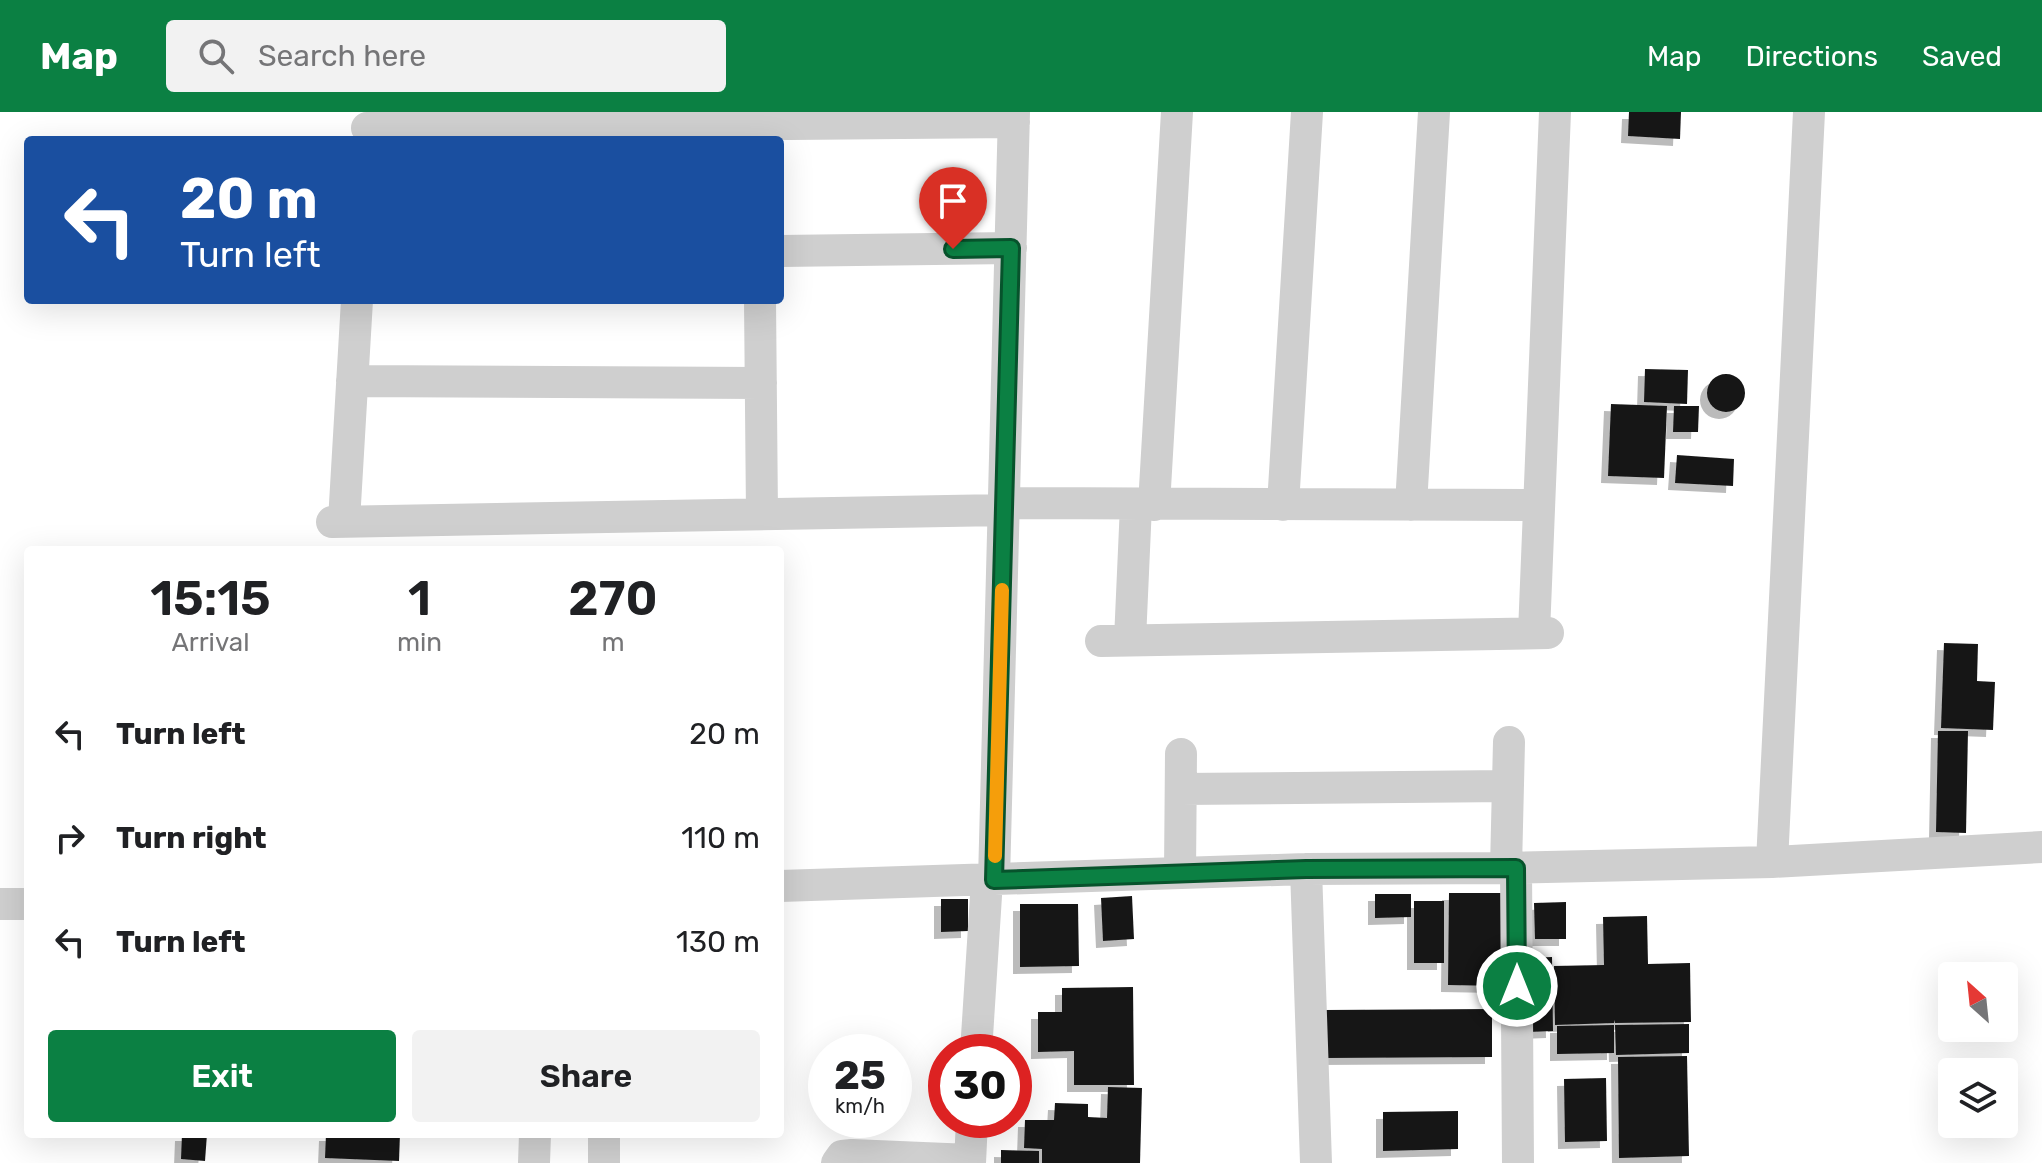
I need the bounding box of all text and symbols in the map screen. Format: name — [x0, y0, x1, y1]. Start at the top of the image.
search box — [166, 20, 726, 92]
text: Map — [40, 33, 118, 79]
icon: search — [194, 34, 238, 78]
text: Search here — [258, 38, 426, 74]
text: Map — [1647, 40, 1701, 73]
text: Directions — [1745, 40, 1878, 73]
text: Saved — [1922, 40, 2002, 73]
text: 20 m — [180, 166, 318, 232]
pin — [919, 167, 987, 249]
icon: left — [48, 168, 152, 272]
icon: arrive — [931, 179, 975, 223]
text: Turn left — [180, 233, 321, 276]
text: 15:15 — [150, 570, 271, 627]
text: 1 — [408, 570, 431, 627]
text: 270 — [568, 570, 658, 627]
text: Arrival — [171, 627, 249, 658]
text: min — [397, 627, 442, 658]
text: m — [601, 627, 625, 658]
icon: left — [48, 712, 92, 756]
text: Turn left — [116, 716, 246, 752]
text: 20 m — [689, 716, 760, 752]
icon: right — [48, 816, 92, 860]
text: Turn right — [116, 820, 267, 856]
text: 110 m — [681, 820, 760, 856]
icon: left — [48, 920, 92, 964]
text: Turn left — [116, 924, 246, 960]
text: 130 m — [676, 924, 760, 960]
position arrow — [1475, 944, 1559, 1028]
north arrow — [1938, 962, 2018, 1042]
map controls — [1938, 962, 2018, 1138]
button: Exit — [48, 1030, 396, 1122]
button: Share — [412, 1030, 760, 1122]
speed limit sign: 30 — [928, 1034, 1032, 1138]
text: 25 — [834, 1052, 886, 1099]
button: layers — [1938, 1058, 2018, 1138]
text: km/h — [835, 1094, 885, 1118]

